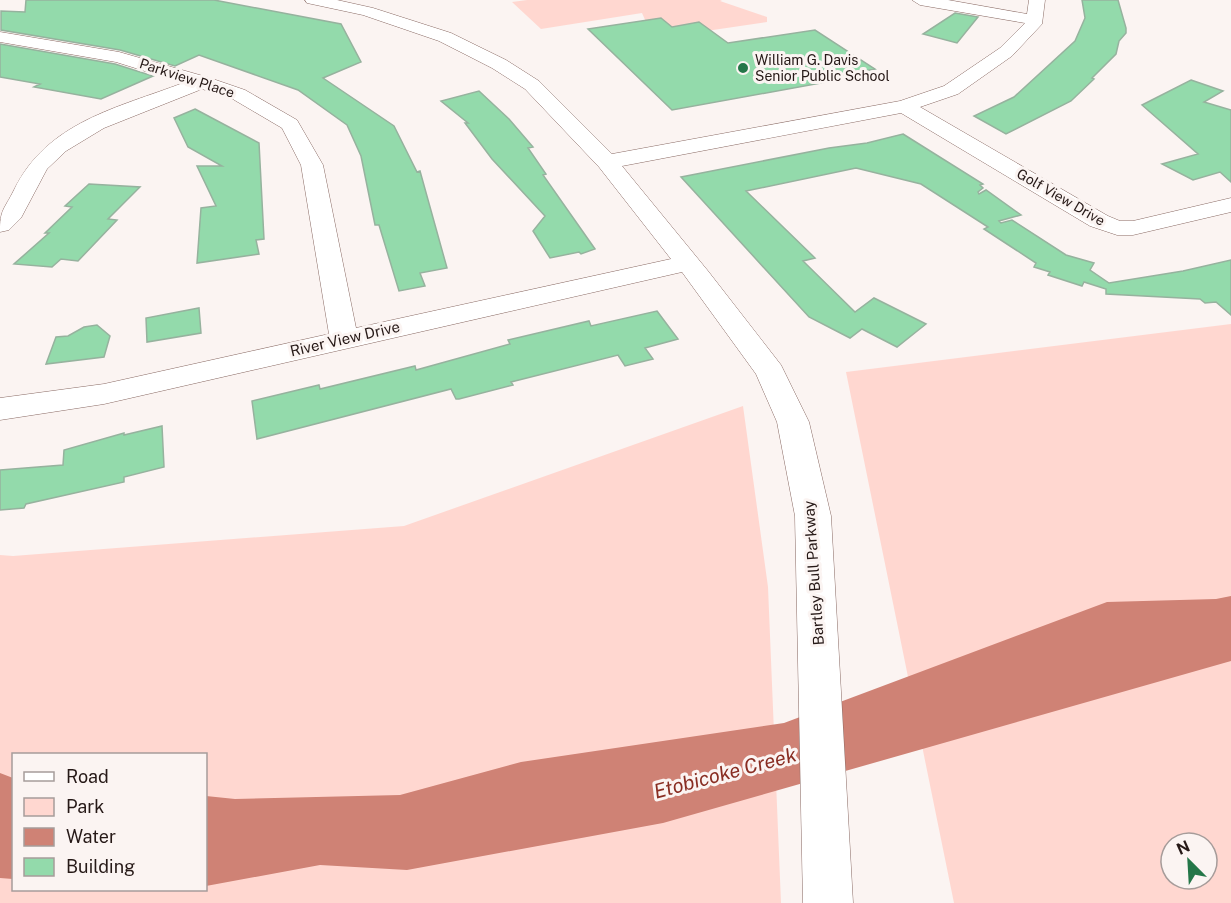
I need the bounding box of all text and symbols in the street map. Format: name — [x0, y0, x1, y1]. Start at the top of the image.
place label: William G. Davis Senior Public School — [755, 52, 890, 84]
street label: Parkview Place — [137, 55, 237, 101]
marker: William G. Davis Senior Public School — [736, 61, 750, 75]
street label: Golf View Drive — [1014, 165, 1108, 229]
street label: River View Drive — [288, 318, 401, 359]
street label: Bartley Bull Parkway — [800, 500, 827, 646]
water label: Etobicoke Creek — [651, 742, 799, 804]
legend — [12, 753, 207, 891]
text: Road — [66, 766, 109, 787]
text: Park — [66, 796, 104, 817]
text: Water — [66, 826, 116, 847]
north arrow — [1159, 831, 1219, 891]
text: N — [1174, 837, 1193, 859]
text: Building — [66, 856, 135, 877]

